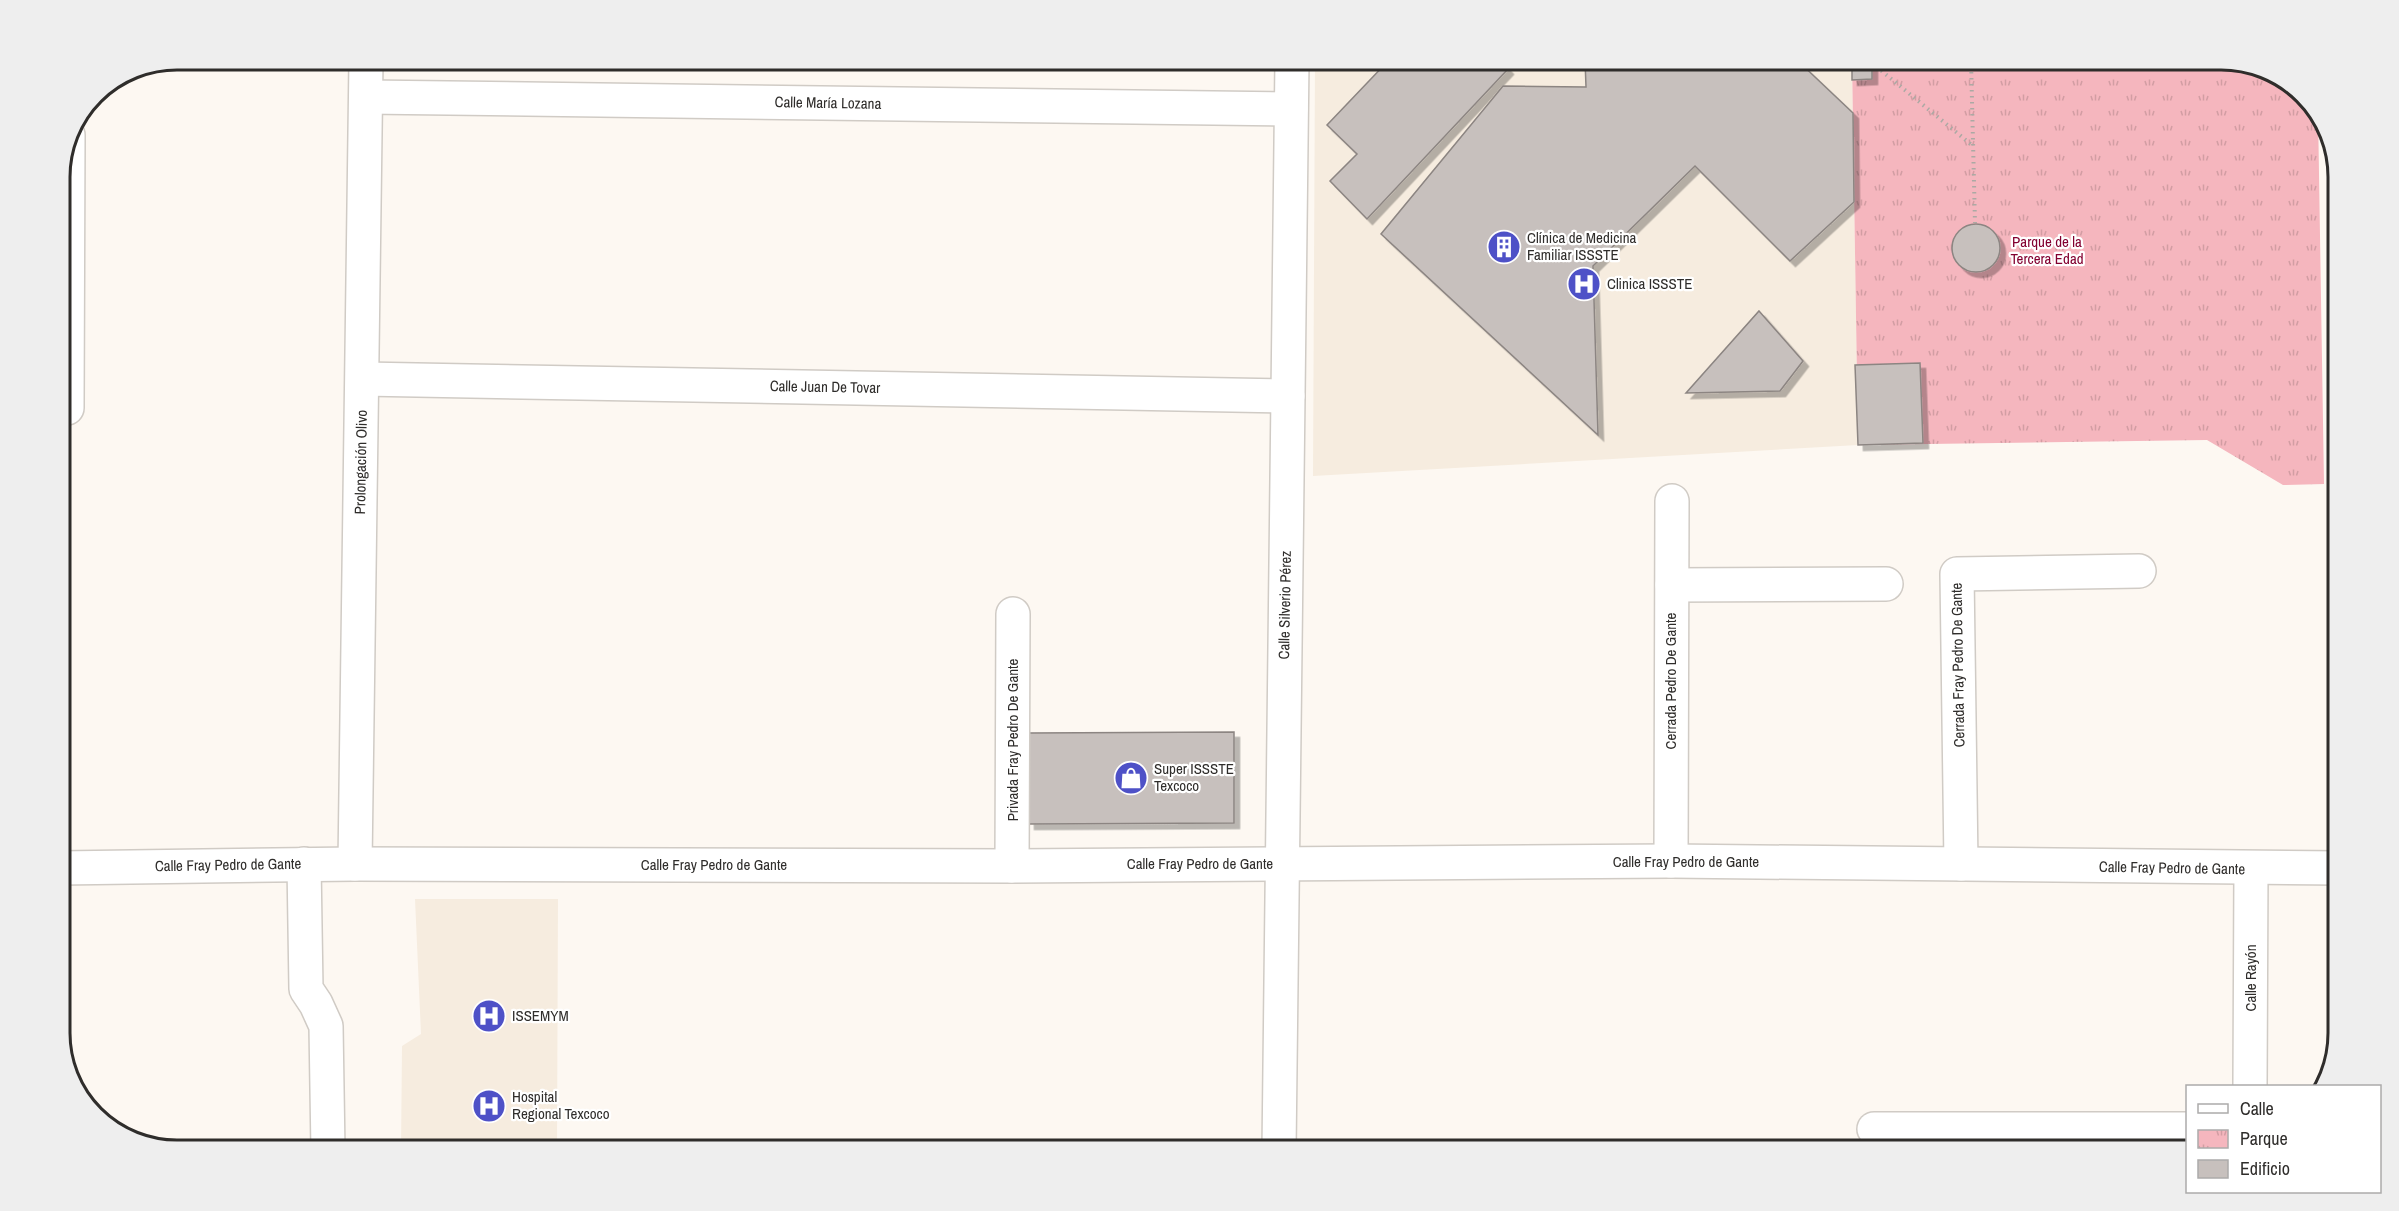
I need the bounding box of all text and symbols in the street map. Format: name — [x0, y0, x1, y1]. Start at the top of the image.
street label: Calle María Lozana — [775, 91, 882, 114]
place label: Clínica de Medicina Familiar ISSSTE — [1527, 227, 1637, 265]
building icon: Clínica de Medicina Familiar ISSSTE — [1486, 229, 1522, 265]
park label: Parque de la Tercera Edad — [2010, 231, 2084, 269]
hospital icon: Clinica ISSSTE — [1566, 266, 1602, 302]
place label: Clinica ISSSTE — [1607, 273, 1692, 294]
street label: Calle Juan De Tovar — [770, 375, 880, 398]
street label: Prolongación Olivo — [349, 409, 372, 514]
street label: Calle Silverio Pérez — [1273, 550, 1296, 660]
street label: Cerrada Fray Pedro De Gante — [1946, 582, 1969, 748]
street label: Cerrada Pedro De Gante — [1660, 612, 1681, 749]
street label: Privada Fray Pedro De Gante — [1002, 658, 1023, 821]
place label: Super ISSSTE Texcoco — [1154, 758, 1234, 796]
shop icon: Super ISSSTE Texcoco — [1113, 760, 1149, 796]
street label: Calle Fray Pedro de Gante — [1613, 851, 1759, 872]
street label: Calle Fray Pedro de Gante — [155, 853, 301, 876]
street label: Calle Fray Pedro de Gante — [1127, 853, 1273, 874]
street label: Calle Fray Pedro de Gante — [641, 854, 787, 875]
street label: Calle Fray Pedro de Gante — [2099, 856, 2245, 879]
street label: Calle Rayón — [2240, 945, 2261, 1012]
hospital icon: ISSEMYM — [471, 998, 507, 1034]
place label: ISSEMYM — [512, 1005, 569, 1026]
legend — [2186, 1085, 2381, 1193]
place label: Hospital Regional Texcoco — [512, 1086, 610, 1124]
hospital icon: Hospital Regional Texcoco — [471, 1088, 507, 1124]
text: Calle — [2240, 1096, 2274, 1121]
text: Parque — [2240, 1126, 2288, 1151]
text: Edificio — [2240, 1156, 2290, 1181]

